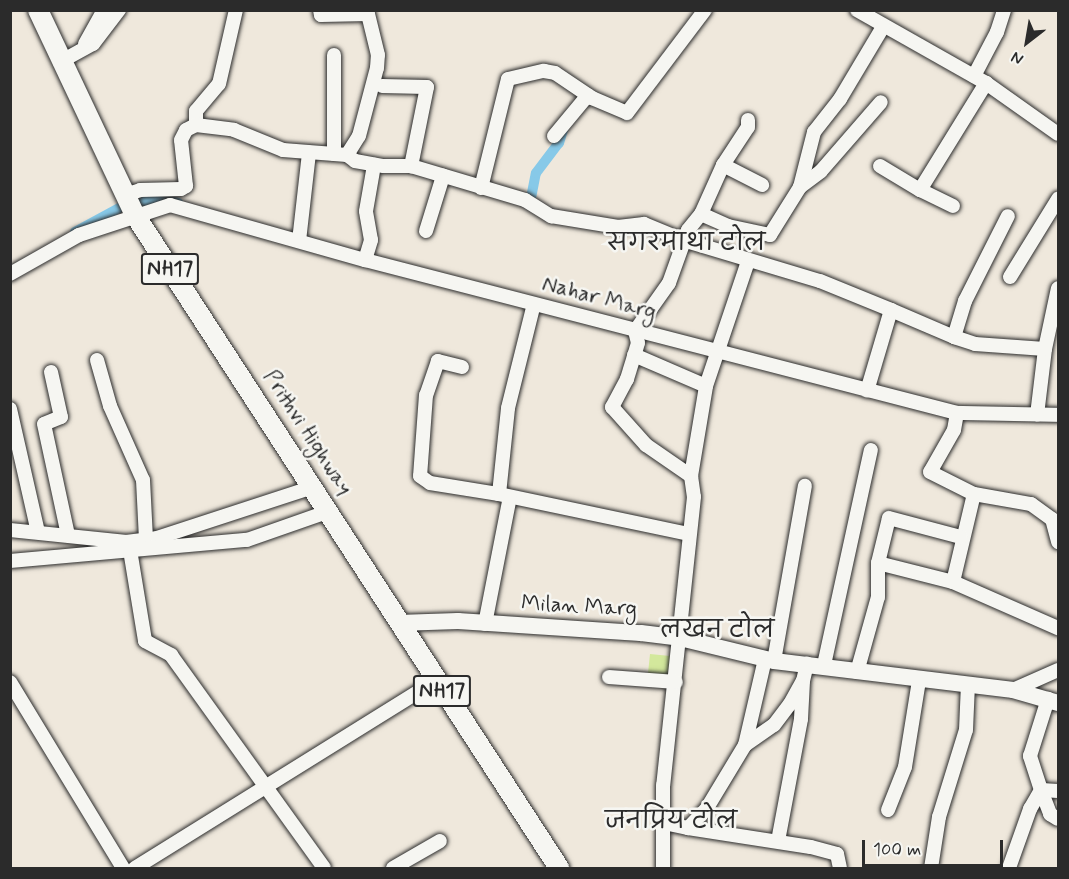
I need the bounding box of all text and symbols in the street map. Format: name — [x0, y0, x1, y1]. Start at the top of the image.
north arrow — [997, 12, 1057, 72]
text: N — [1007, 46, 1027, 70]
district label: सगरमाथा टोल — [607, 230, 765, 258]
road number: NH17 — [140, 251, 200, 287]
street label: Nahar Marg — [540, 271, 658, 327]
street label: Prithvi Highway — [257, 366, 357, 500]
street label: Milan Marg — [521, 591, 637, 623]
district label: लखन टोल — [660, 617, 774, 645]
road number: NH17 — [412, 673, 472, 709]
district label: जनप्रिय टोल — [605, 808, 737, 836]
scale bar — [865, 828, 1006, 866]
text: 100 m — [873, 838, 921, 862]

